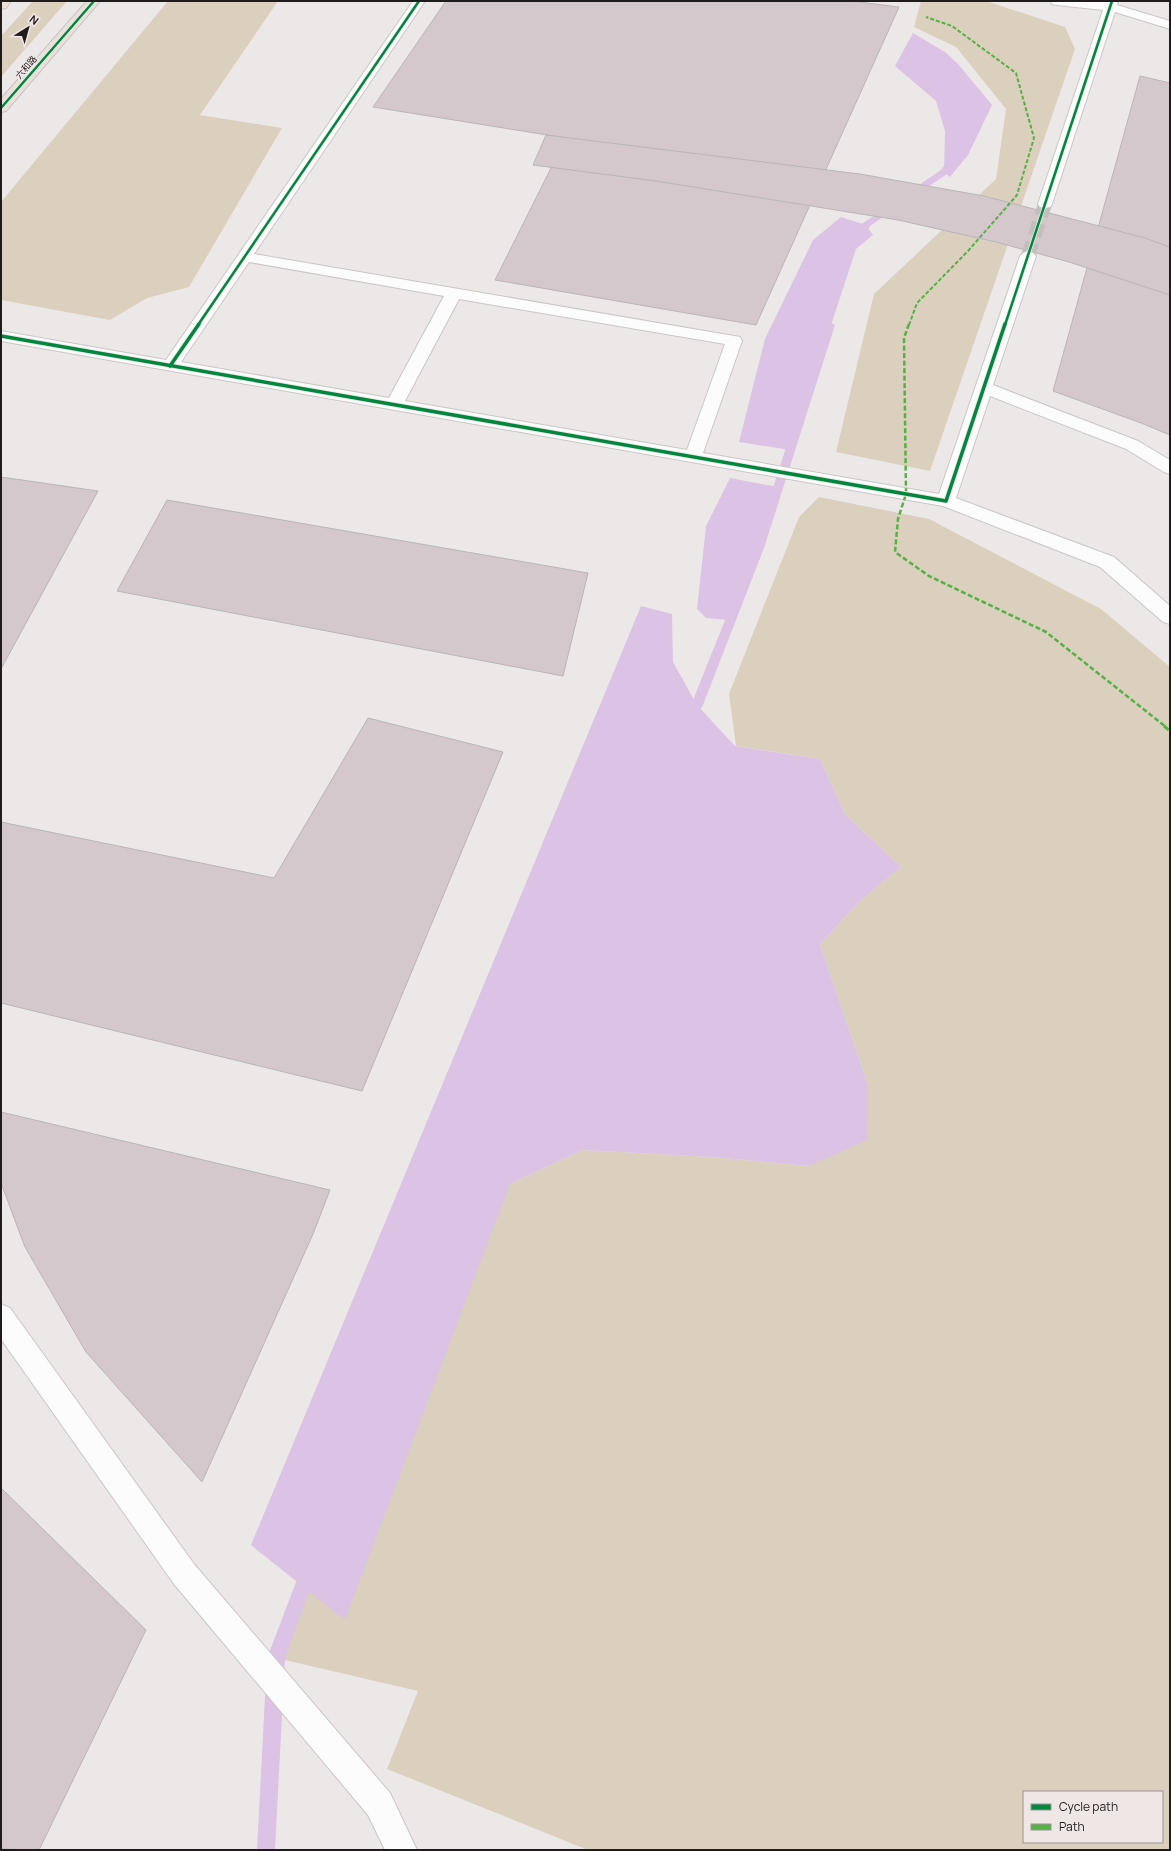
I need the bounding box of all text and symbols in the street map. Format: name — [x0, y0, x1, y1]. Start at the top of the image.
north arrow — [8, 8, 48, 48]
text: N — [27, 11, 42, 28]
street label: 六和路 — [12, 53, 40, 81]
legend — [1023, 1791, 1163, 1843]
text: Cycle path — [1059, 1798, 1118, 1815]
text: Path — [1059, 1818, 1085, 1835]

